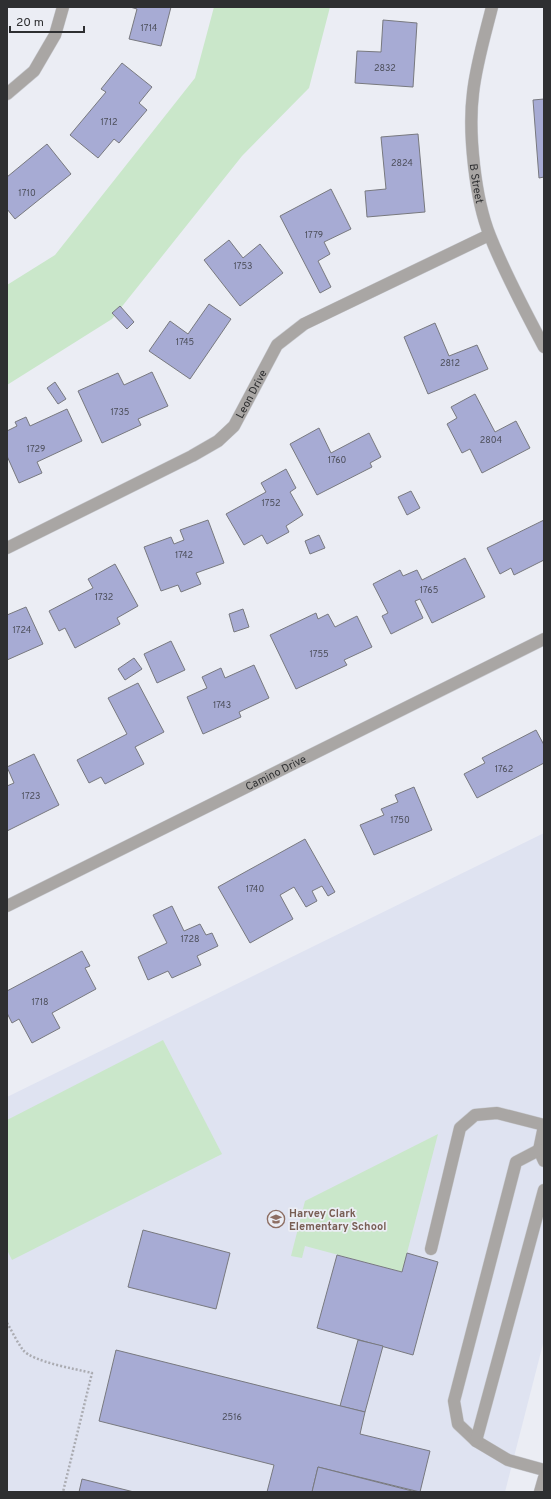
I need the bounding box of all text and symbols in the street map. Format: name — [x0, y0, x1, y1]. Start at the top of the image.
scale bar — [10, 8, 84, 34]
text: 20 m — [16, 15, 44, 31]
house number: 1714 — [141, 23, 158, 34]
house number: 2832 — [374, 63, 396, 74]
house number: 1712 — [100, 117, 118, 128]
house number: 2824 — [391, 158, 413, 169]
street label: B Street — [466, 163, 486, 205]
house number: 1710 — [18, 188, 36, 199]
house number: 1779 — [305, 230, 323, 241]
house number: 1753 — [233, 261, 253, 272]
house number: 1745 — [176, 337, 194, 348]
house number: 2812 — [440, 358, 460, 369]
street label: Leon Drive — [233, 367, 271, 421]
house number: 1735 — [111, 407, 129, 418]
house number: 2804 — [480, 435, 503, 446]
house number: 1729 — [27, 444, 45, 455]
house number: 1760 — [328, 455, 347, 466]
house number: 1752 — [261, 498, 281, 509]
house number: 1742 — [175, 550, 193, 561]
house number: 1765 — [420, 585, 438, 596]
house number: 1732 — [95, 592, 113, 603]
house number: 1724 — [13, 625, 32, 636]
house number: 1755 — [309, 649, 329, 660]
house number: 1743 — [213, 700, 231, 711]
street label: Camino Drive — [243, 752, 309, 794]
house number: 1762 — [495, 764, 513, 775]
house number: 1723 — [22, 791, 40, 802]
house number: 1750 — [390, 815, 410, 826]
house number: 1740 — [246, 884, 264, 895]
house number: 1728 — [181, 934, 199, 945]
house number: 1718 — [31, 997, 49, 1008]
place label: Harvey Clark Elementary School — [289, 1207, 386, 1234]
school or university icon: Harvey Clark Elementary School — [266, 1209, 286, 1229]
house number: 2516 — [222, 1412, 242, 1423]

